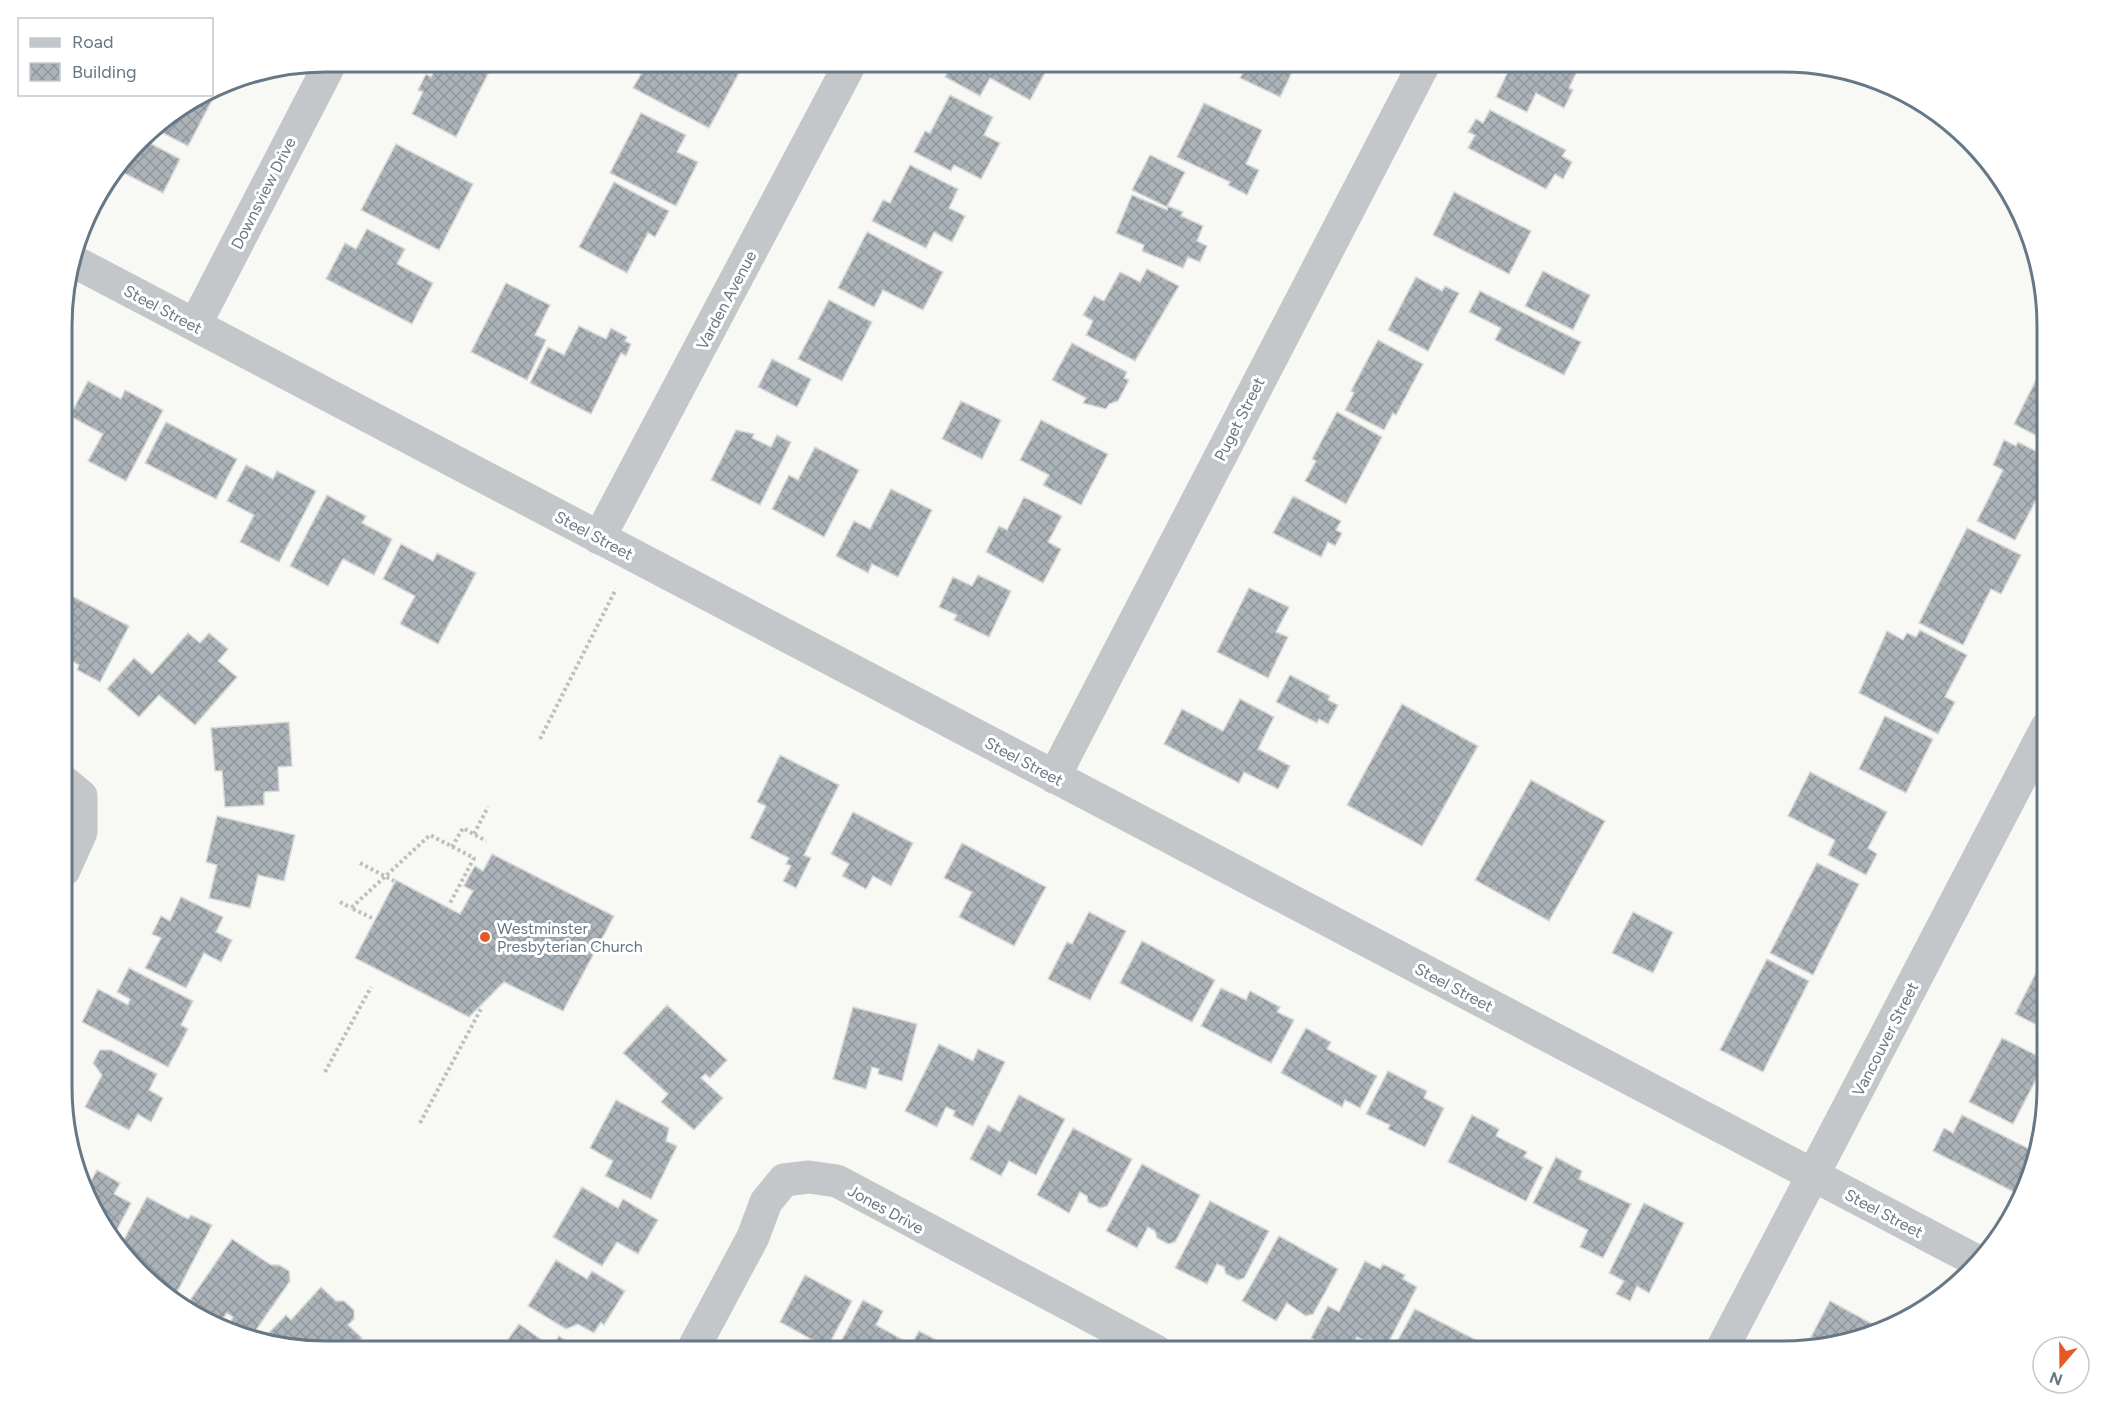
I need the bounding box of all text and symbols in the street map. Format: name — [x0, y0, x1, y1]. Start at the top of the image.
legend — [18, 18, 213, 96]
text: Road — [72, 31, 113, 53]
text: Building — [72, 61, 137, 83]
street label: Downsview Drive — [227, 134, 300, 252]
street label: Varden Avenue — [692, 247, 761, 353]
street label: Steel Street — [121, 281, 205, 338]
street label: Puget Street — [1210, 374, 1269, 464]
street label: Steel Street — [552, 507, 636, 564]
street label: Steel Street — [982, 733, 1066, 790]
place label: Westminster Presbyterian Church — [497, 919, 643, 956]
marker: Westminster Presbyterian Church — [478, 930, 492, 944]
street label: Steel Street — [1412, 959, 1496, 1016]
street label: Vancouver Street — [1849, 979, 1922, 1099]
street label: Jones Drive — [845, 1181, 927, 1238]
street label: Steel Street — [1842, 1185, 1926, 1242]
north arrow — [2031, 1335, 2091, 1395]
text: N — [2047, 1368, 2065, 1390]

